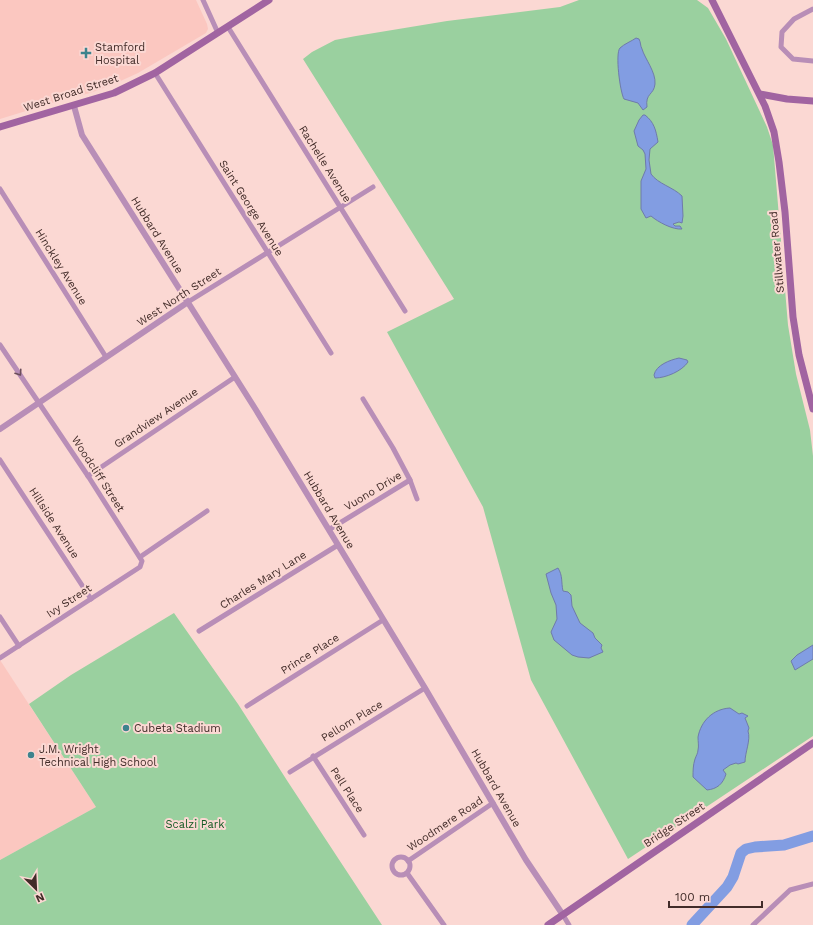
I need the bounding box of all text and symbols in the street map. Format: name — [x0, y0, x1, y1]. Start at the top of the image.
place label: Stamford Hospital — [95, 41, 145, 67]
marker: Stamford Hospital — [80, 47, 92, 59]
street label: West Broad Street — [22, 71, 120, 114]
street label: Rachelle Avenue — [296, 123, 354, 205]
street label: Saint George Avenue — [216, 158, 286, 258]
street label: Hubbard Avenue — [128, 194, 186, 276]
street label: Stillwater Road — [767, 211, 787, 293]
street label: Hinckley Avenue — [32, 227, 90, 307]
street label: West North Street — [134, 265, 224, 329]
one-way arrow — [14, 369, 21, 376]
street label: Grandview Avenue — [112, 385, 200, 451]
street label: Woodcliff Street — [69, 434, 128, 515]
street label: Hubbard Avenue — [301, 469, 357, 551]
street label: Vuono Drive — [342, 469, 404, 513]
street label: Hillside Avenue — [26, 485, 82, 561]
street label: Charles Mary Lane — [217, 548, 309, 612]
street label: Ivy Street — [44, 581, 94, 620]
street label: Prince Place — [279, 631, 341, 677]
street label: Pellom Place — [319, 698, 385, 744]
place label: Cubeta Stadium — [134, 722, 221, 735]
marker: Cubeta Stadium — [121, 723, 131, 733]
place label: J.M. Wright Technical High School — [39, 743, 157, 769]
street label: Hubbard Avenue — [468, 747, 524, 829]
marker: J.M. Wright Technical High School — [26, 750, 36, 760]
street label: Pell Place — [327, 765, 367, 815]
street label: Woodmere Road — [405, 794, 485, 854]
street label: Bridge Street — [641, 800, 707, 850]
park label: Scalzi Park — [165, 818, 225, 831]
north arrow — [16, 869, 56, 909]
scale bar — [669, 883, 762, 909]
text: N — [33, 890, 46, 905]
text: 100 m — [675, 890, 710, 904]

